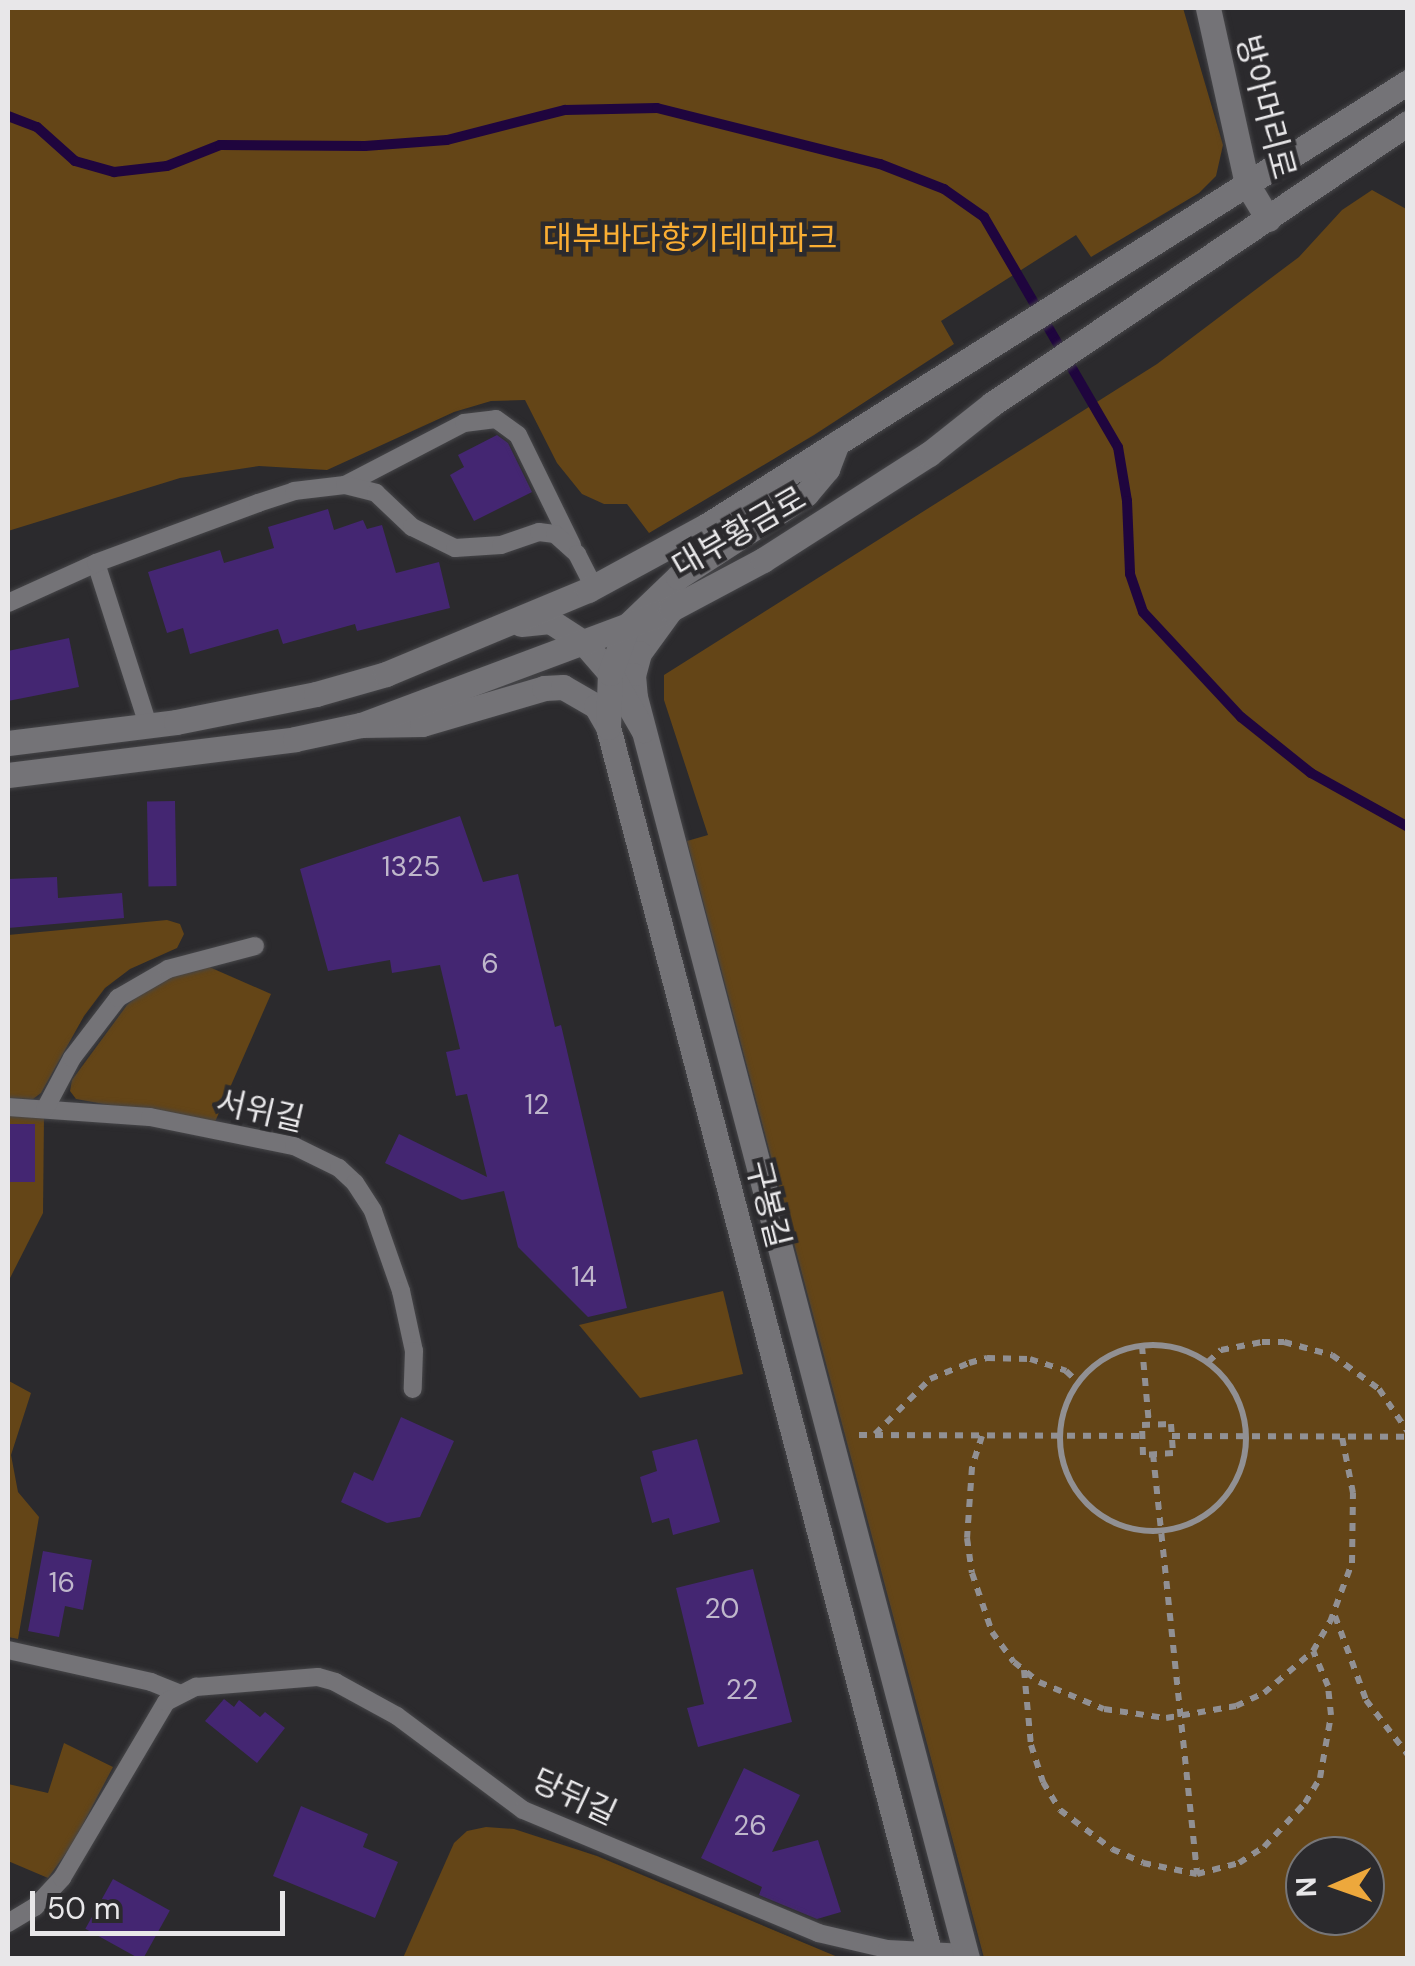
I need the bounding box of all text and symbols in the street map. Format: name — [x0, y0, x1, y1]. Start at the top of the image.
street label: 방아머리로 — [1228, 31, 1304, 183]
park label: 대부바다향기테마파크 — [543, 219, 837, 257]
street label: 대부황금로 — [666, 479, 812, 585]
house number: 1325 — [382, 850, 440, 884]
house number: 6 — [481, 947, 499, 981]
street label: 서위길 — [213, 1082, 307, 1140]
house number: 12 — [525, 1088, 549, 1122]
street label: 구봉길 — [739, 1157, 797, 1251]
house number: 14 — [571, 1260, 597, 1294]
house number: 16 — [49, 1566, 75, 1600]
house number: 20 — [705, 1592, 739, 1626]
house number: 22 — [726, 1673, 758, 1707]
street label: 당뒤길 — [526, 1761, 622, 1833]
house number: 26 — [733, 1809, 767, 1843]
north arrow — [1285, 1836, 1385, 1936]
scale bar — [35, 1871, 290, 1933]
text: N — [1288, 1876, 1325, 1898]
text: 50 m — [47, 1889, 121, 1928]

